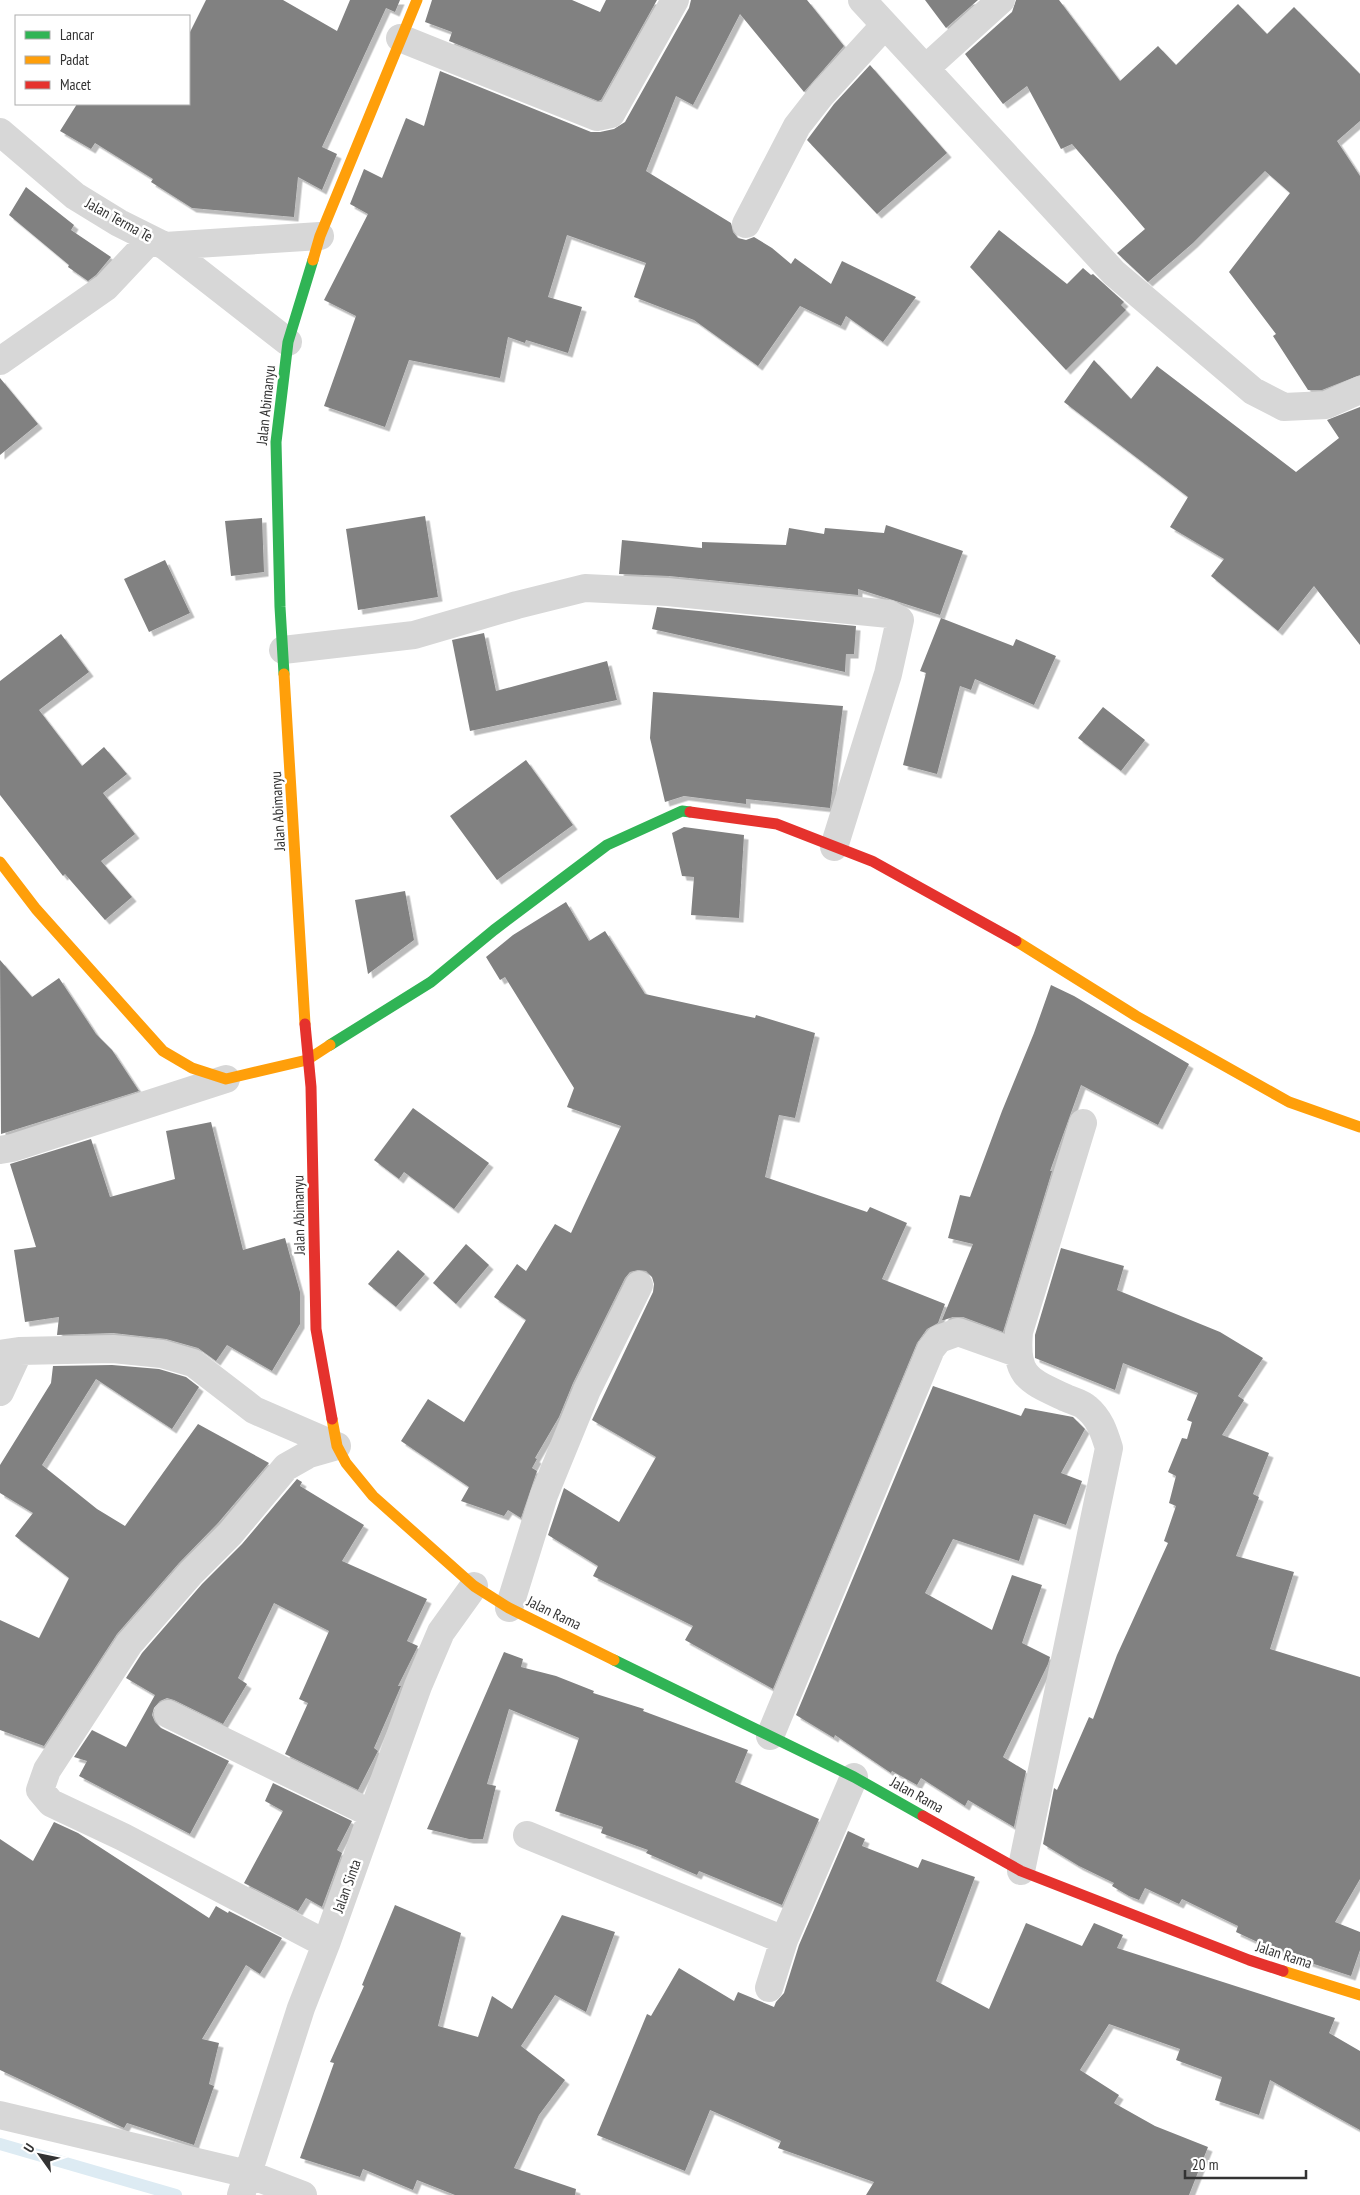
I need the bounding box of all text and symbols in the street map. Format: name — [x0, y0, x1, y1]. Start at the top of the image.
legend — [15, 15, 190, 105]
text: Lancar — [60, 25, 95, 44]
text: Padat — [60, 50, 89, 69]
text: Macet — [60, 75, 91, 94]
street label: Jalan Terma Te — [81, 193, 156, 246]
street label: Jalan Abimanyu — [252, 364, 279, 447]
street label: Jalan Abimanyu — [266, 771, 289, 852]
street label: Jalan Abimanyu — [288, 1175, 309, 1256]
street label: Jalan Rama — [523, 1591, 584, 1634]
street label: Jalan Rama — [886, 1772, 947, 1817]
street label: Jalan Sinta — [328, 1857, 365, 1916]
street label: Jalan Rama — [1253, 1936, 1315, 1972]
north arrow — [15, 2130, 65, 2180]
text: U — [20, 2140, 39, 2156]
scale bar — [1185, 2148, 1306, 2180]
text: 20 m — [1192, 2155, 1218, 2174]

